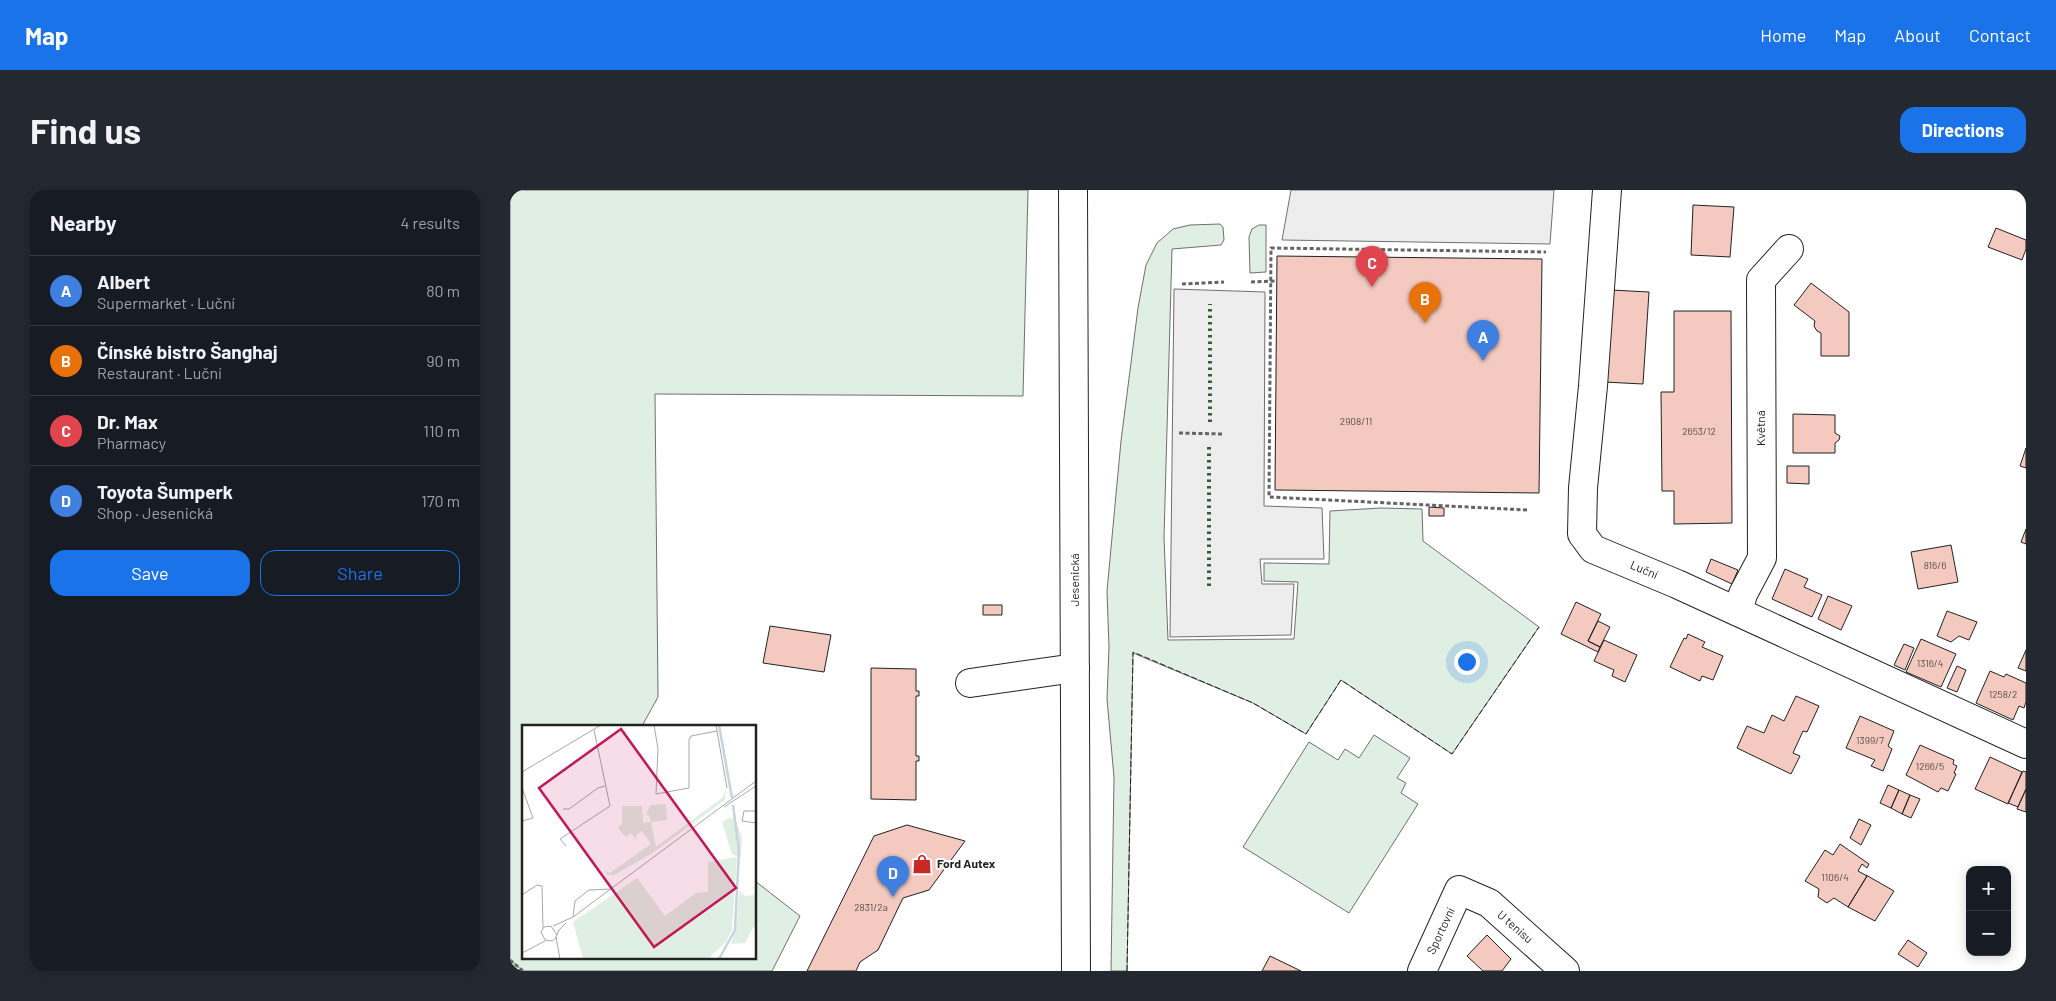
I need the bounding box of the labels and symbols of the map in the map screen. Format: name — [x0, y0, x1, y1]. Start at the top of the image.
pin: C — [1356, 246, 1388, 287]
pin: B — [1409, 282, 1441, 323]
pin: A — [1467, 320, 1499, 361]
street label: Květná — [1753, 410, 1767, 446]
house number: 2908/11 — [1340, 415, 1372, 427]
house number: 2653/12 — [1682, 425, 1716, 437]
street label: Jesenická — [1067, 553, 1081, 607]
street label: Luční — [1629, 557, 1661, 581]
house number: 816/6 — [1924, 559, 1946, 571]
your location — [1454, 649, 1480, 675]
house number: 1316/4 — [1917, 657, 1943, 669]
house number: 1258/2 — [1989, 688, 2017, 700]
inset map — [522, 725, 756, 958]
house number: 1399/7 — [1856, 734, 1884, 746]
house number: 1266/5 — [1916, 760, 1944, 772]
shop icon: Ford Autex — [911, 853, 933, 875]
pin: D — [877, 856, 909, 897]
place label: Ford Autex — [937, 856, 996, 870]
house number: 1106/4 — [1821, 871, 1849, 883]
house number: 2831/2a — [854, 901, 888, 913]
street label: Sportovní — [1423, 905, 1457, 956]
street label: U tenisu — [1495, 907, 1536, 945]

